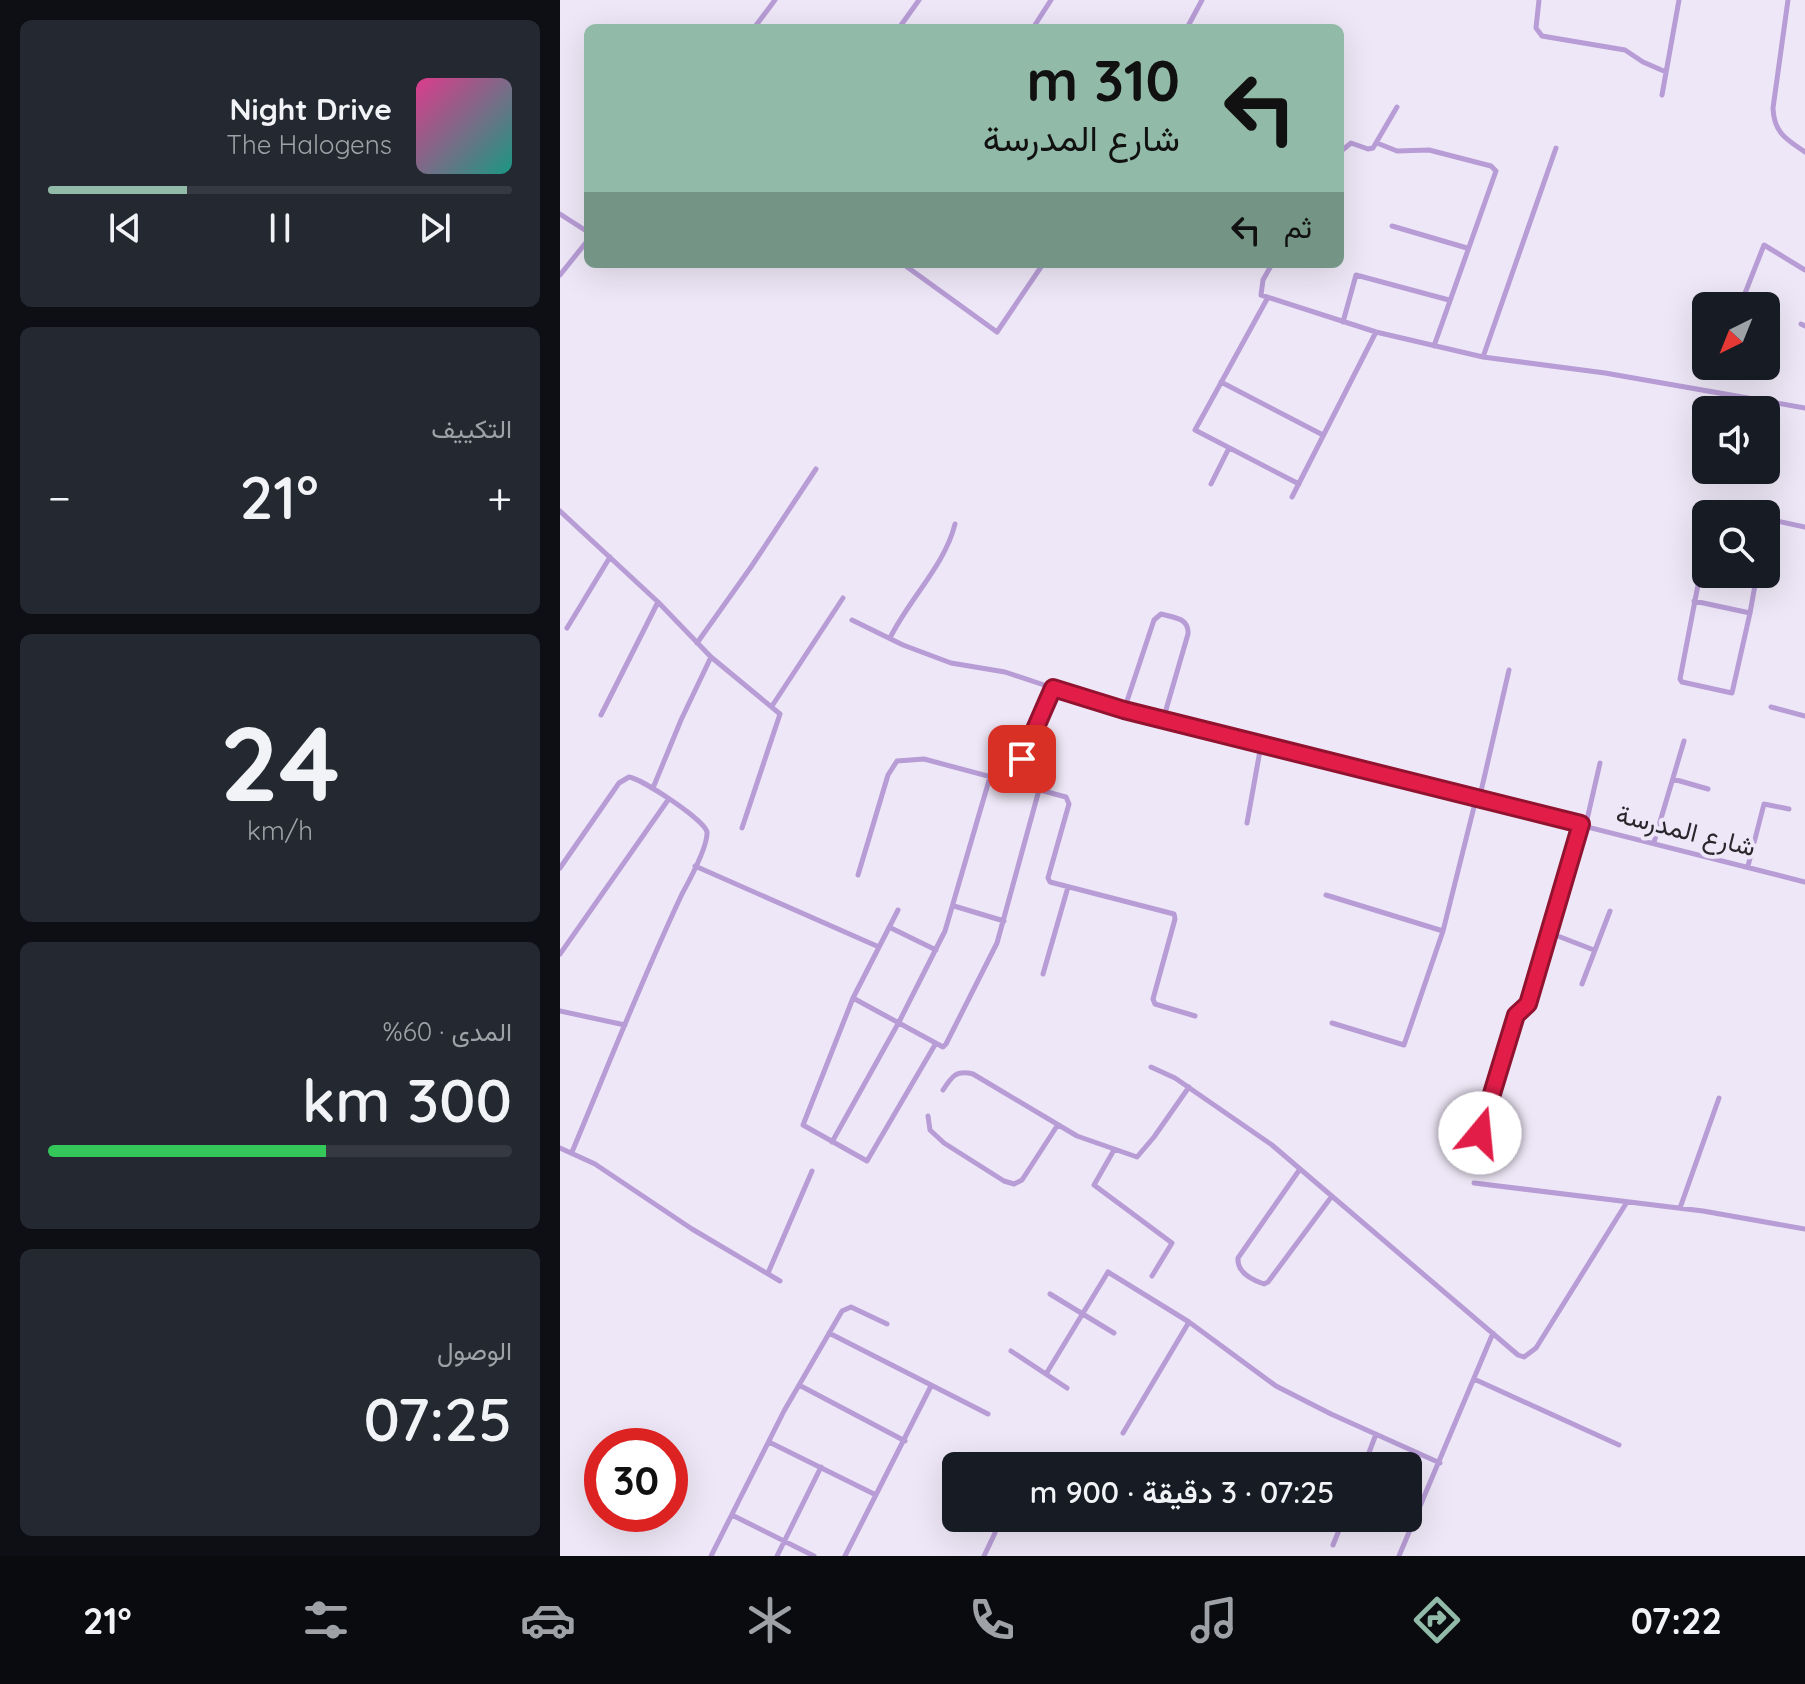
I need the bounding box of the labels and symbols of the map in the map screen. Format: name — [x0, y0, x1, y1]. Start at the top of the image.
north arrow — [1692, 292, 1780, 380]
pin — [988, 725, 1056, 793]
street label: شارع المدرسة — [1612, 797, 1759, 865]
position arrow — [1438, 1091, 1522, 1175]
speed limit sign: 30 — [584, 1428, 688, 1532]

